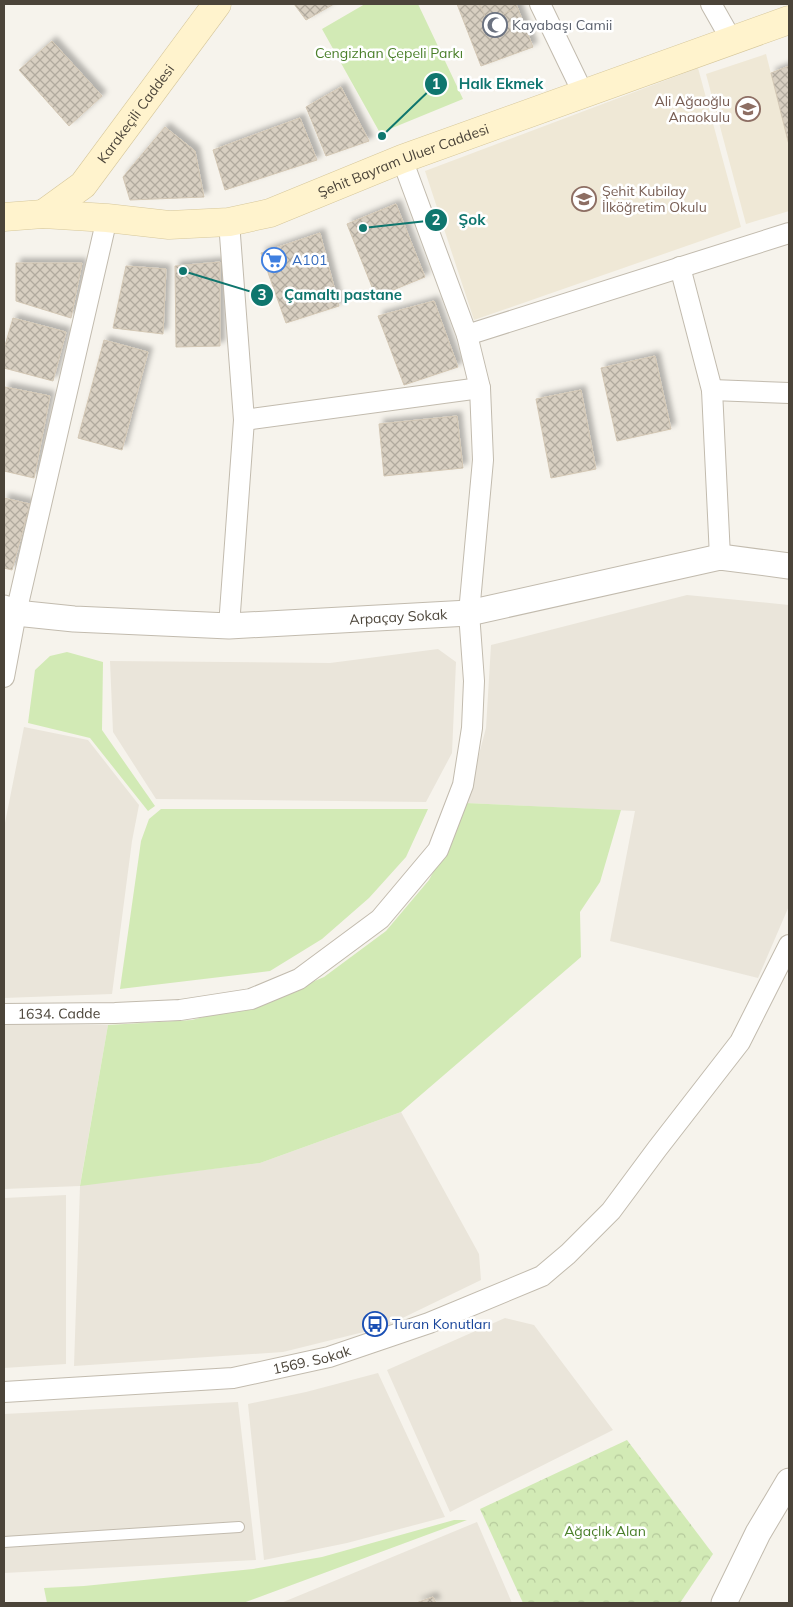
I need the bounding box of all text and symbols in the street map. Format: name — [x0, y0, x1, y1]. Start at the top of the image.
mosque icon: Kayabaşı Camii — [482, 12, 508, 38]
place label: Kayabaşı Camii — [512, 16, 612, 34]
park label: Cengizhan Çepeli Parkı — [315, 44, 463, 62]
street label: Karakeçili Caddesi — [93, 61, 178, 167]
callout: Halk Ekmek — [424, 69, 553, 99]
text: 1 — [431, 74, 441, 93]
text: Halk Ekmek — [459, 74, 544, 93]
place label: Ali Ağaoğlu Anaokulu — [654, 92, 730, 126]
school or university icon: Ali Ağaoğlu Anaokulu — [735, 96, 761, 122]
street label: Şehit Bayram Uluer Caddesi — [315, 120, 491, 201]
place label: Şehit Kubilay İlköğretim Okulu — [602, 182, 707, 216]
school or university icon: Şehit Kubilay İlköğretim Okulu — [571, 186, 597, 212]
callout: Şok — [423, 205, 495, 235]
text: 2 — [431, 210, 441, 229]
text: Şok — [459, 210, 486, 229]
supermarket icon: A101 — [261, 247, 287, 273]
place label: A101 — [292, 251, 328, 269]
callout: Çamaltı pastane — [249, 280, 412, 310]
text: 3 — [257, 285, 267, 304]
text: Çamaltı pastane — [284, 285, 402, 304]
street label: Arpaçay Sokak — [349, 605, 448, 628]
street label: 1634. Cadde — [18, 1004, 100, 1023]
bus stop icon: Turan Konutları — [362, 1311, 388, 1337]
place label: Turan Konutları — [392, 1315, 491, 1333]
street label: 1569. Sokak — [271, 1341, 354, 1378]
park label: Ağaçlık Alan — [564, 1522, 646, 1540]

